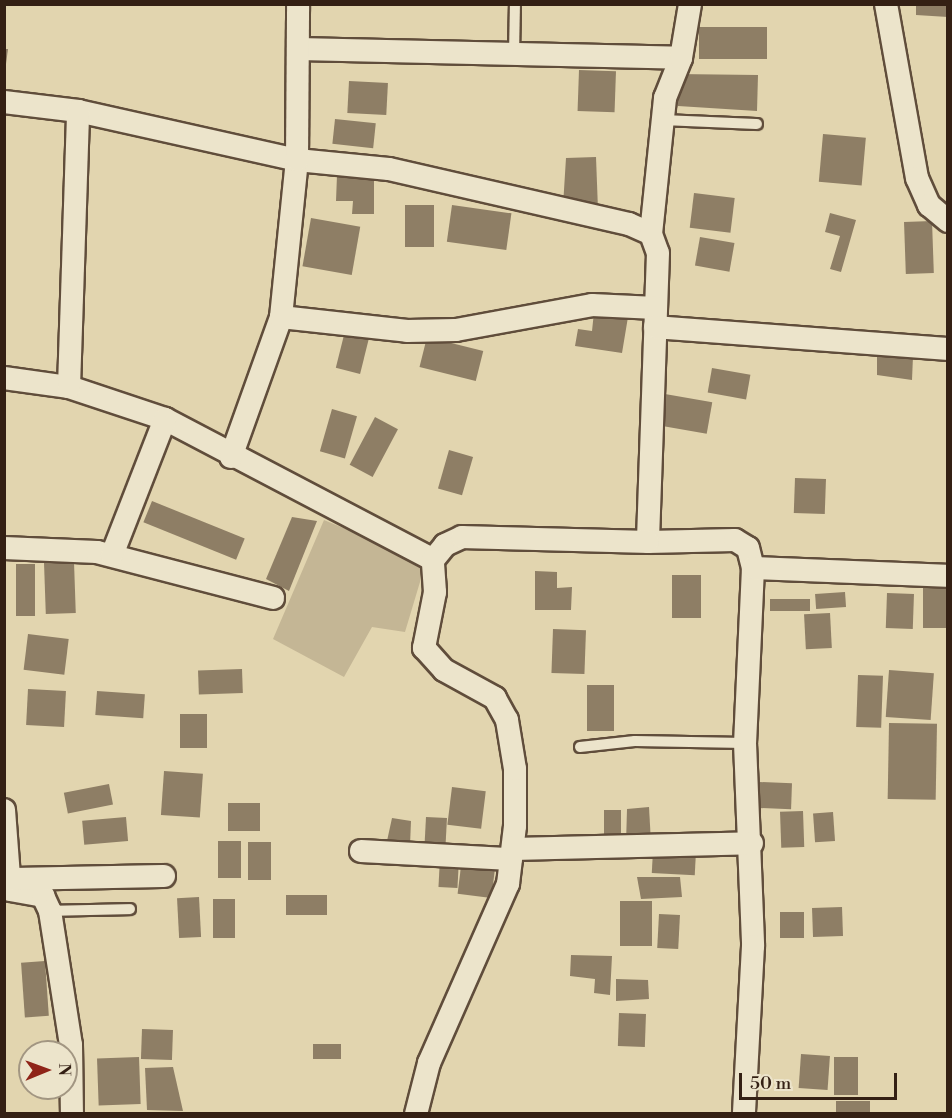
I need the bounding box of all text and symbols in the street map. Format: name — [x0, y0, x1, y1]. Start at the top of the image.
north arrow — [18, 1040, 78, 1100]
scale bar — [742, 1061, 900, 1099]
text: N — [54, 1063, 74, 1076]
text: 50 m — [750, 1072, 791, 1095]

